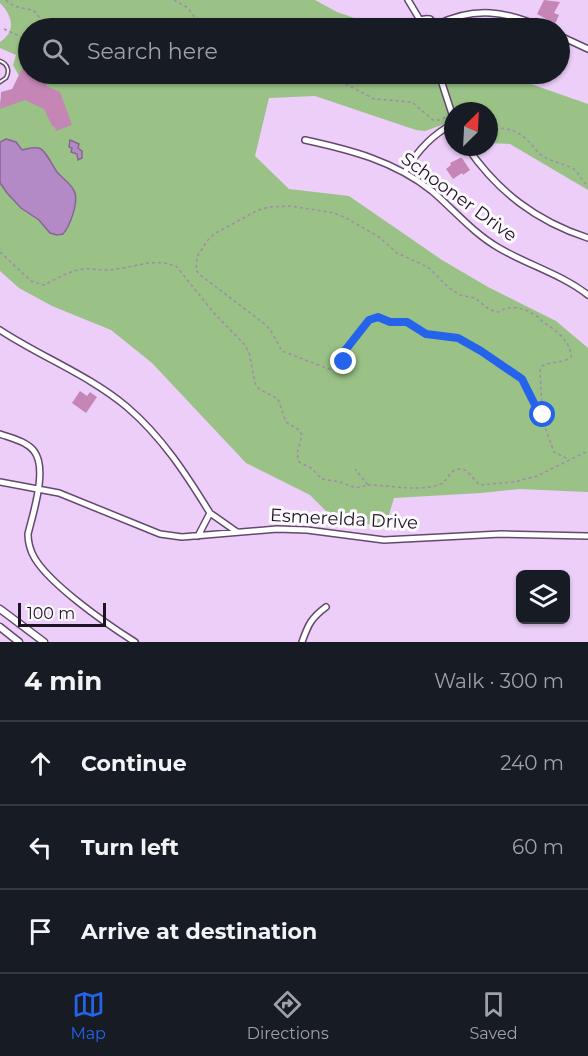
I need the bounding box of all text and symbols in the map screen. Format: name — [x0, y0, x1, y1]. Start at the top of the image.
search box — [18, 18, 570, 84]
icon: search — [39, 35, 72, 68]
text: Search here — [87, 38, 218, 65]
north arrow — [444, 102, 498, 156]
street label: Schooner Drive — [397, 148, 521, 247]
route end — [330, 348, 356, 374]
route start — [529, 401, 555, 427]
street label: Esmerelda Drive — [270, 504, 419, 534]
map controls — [516, 570, 570, 624]
button: layers — [516, 570, 570, 624]
scale bar — [18, 600, 106, 628]
text: 100 m — [27, 604, 75, 623]
text: 4 min — [24, 665, 102, 697]
text: Walk · 300 m — [434, 669, 564, 693]
icon: ahead — [24, 747, 57, 780]
text: Continue — [81, 750, 187, 777]
text: 240 m — [500, 751, 564, 775]
icon: left — [24, 831, 57, 864]
text: Turn left — [81, 834, 179, 861]
text: 60 m — [512, 835, 564, 859]
icon: arrive — [24, 915, 57, 948]
text: Arrive at destination — [81, 918, 317, 945]
tab: Map — [70, 988, 106, 1043]
tab: Directions — [247, 988, 329, 1043]
tab: Saved — [470, 988, 518, 1043]

